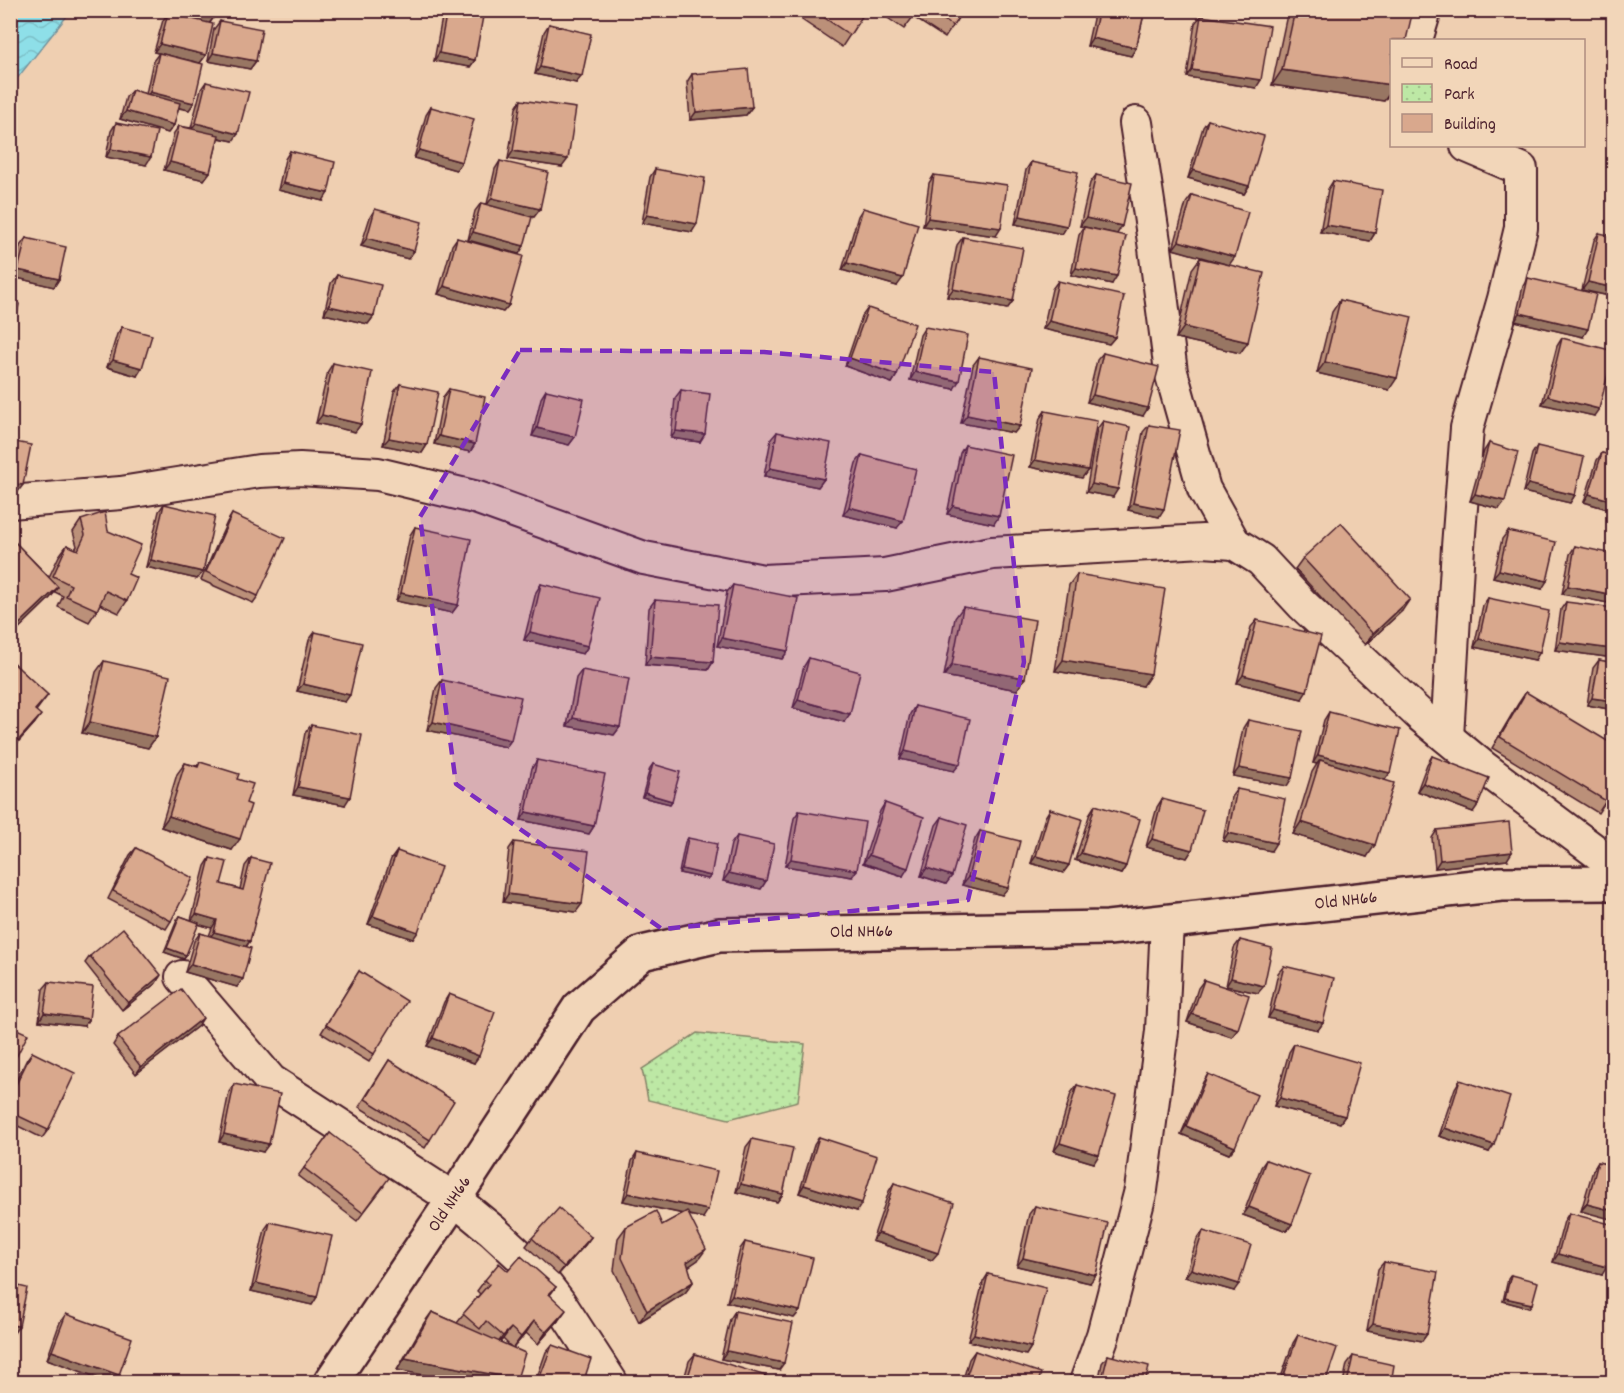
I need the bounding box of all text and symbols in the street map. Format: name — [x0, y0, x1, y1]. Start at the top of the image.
legend — [1390, 39, 1585, 147]
text: Road — [1444, 53, 1478, 78]
text: Park — [1444, 83, 1475, 108]
text: Building — [1444, 113, 1496, 138]
street label: Old NH66 — [1313, 885, 1379, 917]
street label: Old NH66 — [830, 919, 893, 946]
street label: Old NH66 — [422, 1171, 478, 1238]

